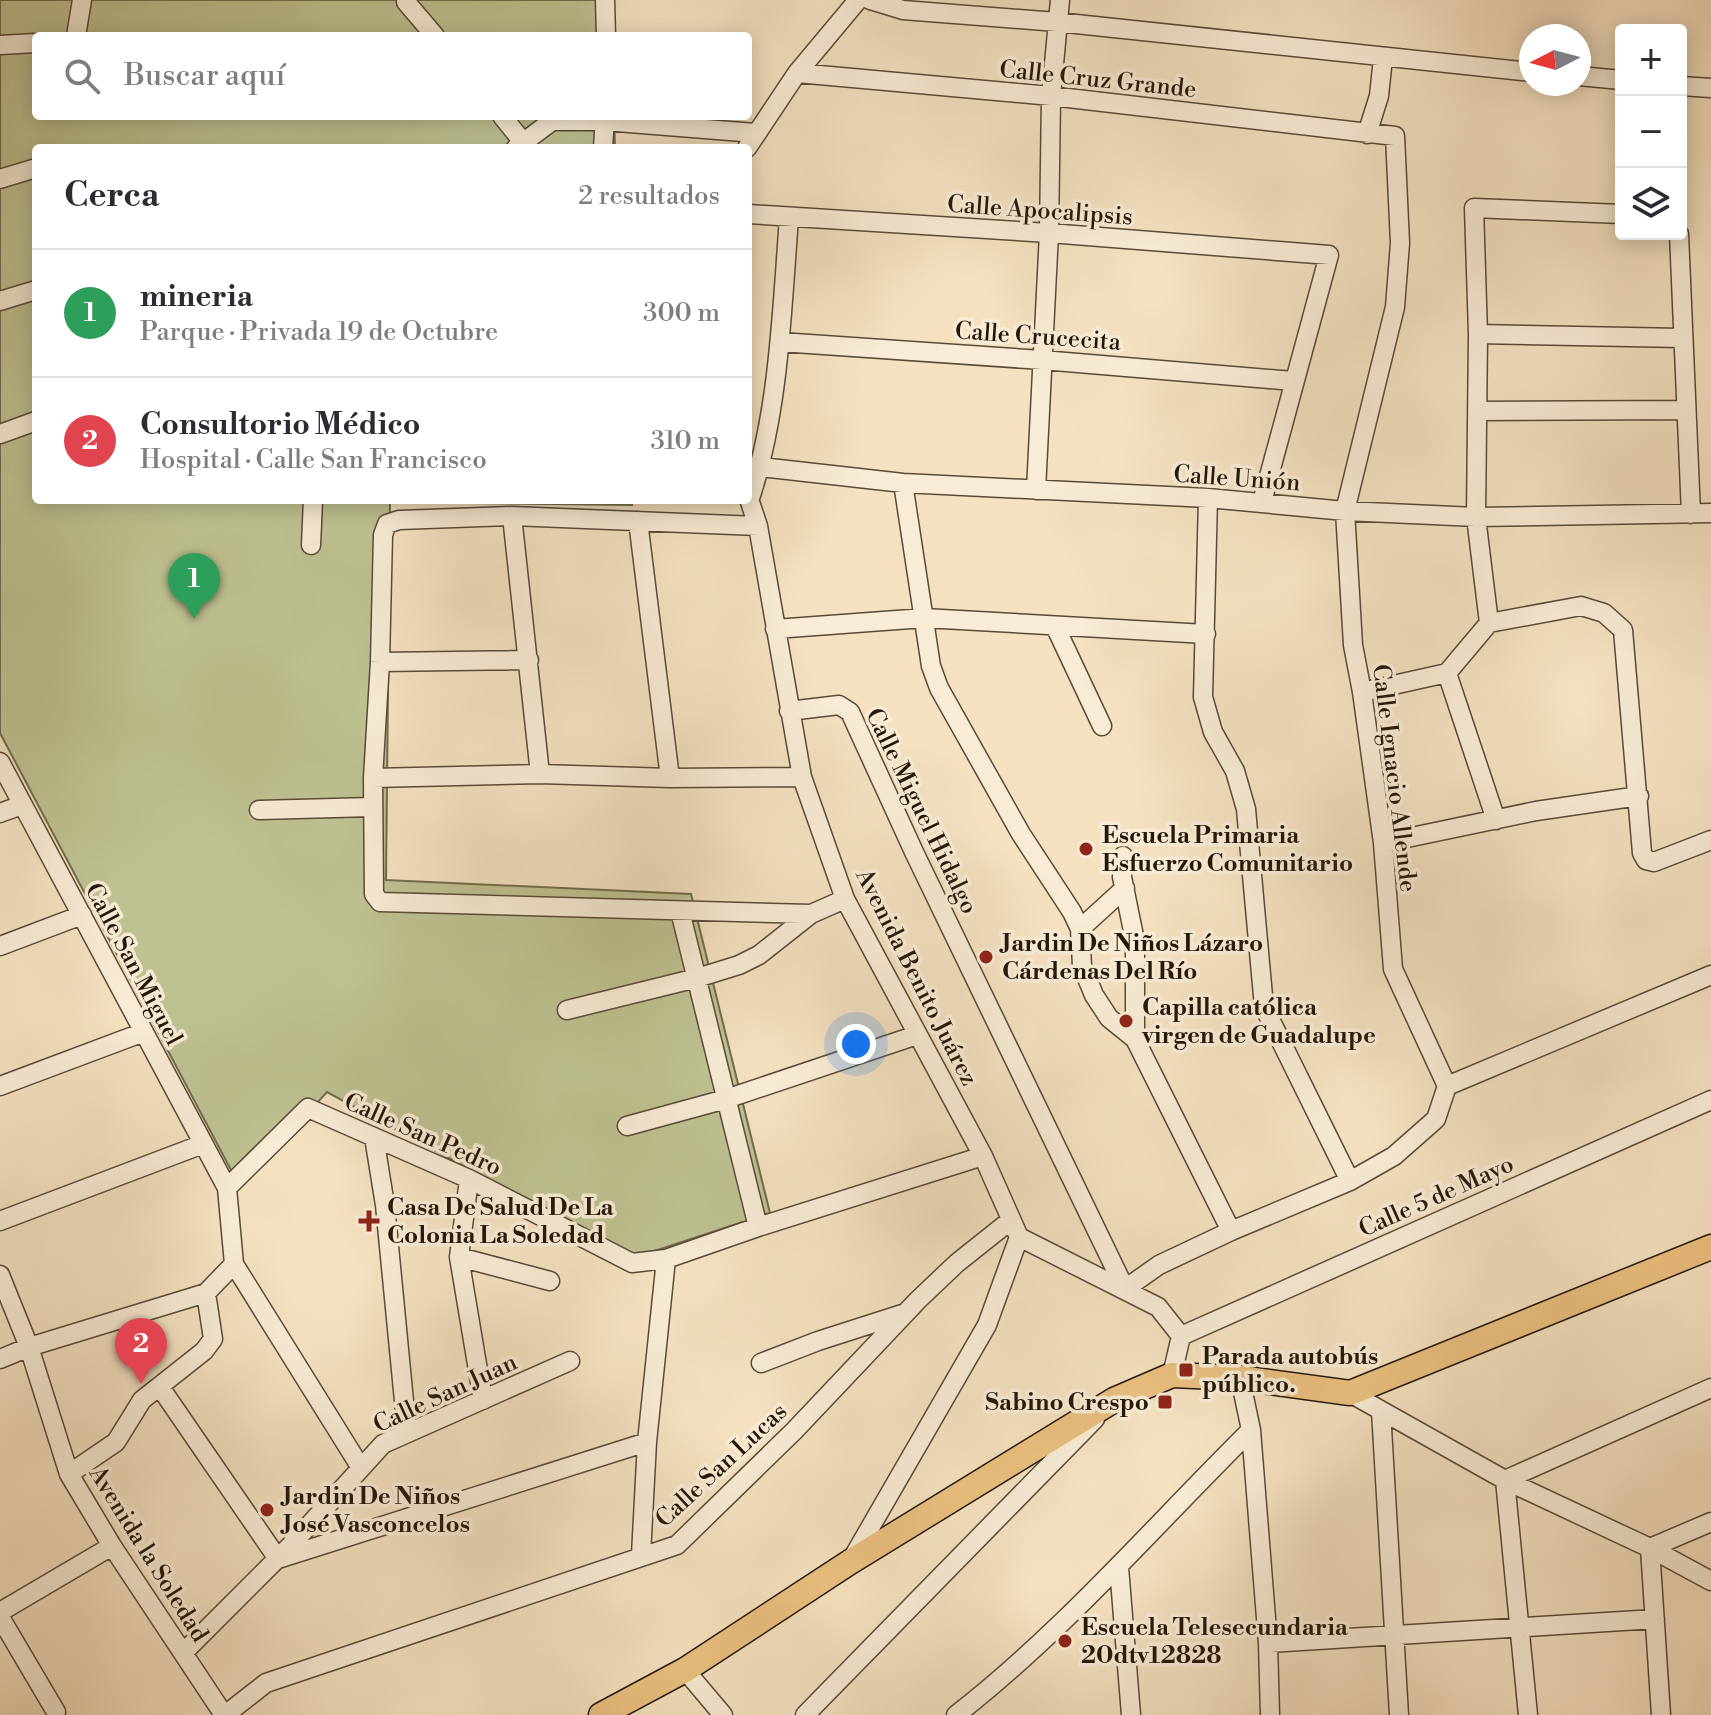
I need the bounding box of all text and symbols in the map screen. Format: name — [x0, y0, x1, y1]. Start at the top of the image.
north arrow — [1519, 24, 1591, 96]
map controls — [1615, 24, 1687, 240]
button: + — [1615, 24, 1687, 96]
search box — [32, 32, 752, 120]
icon: search — [60, 54, 104, 98]
street label: Calle Cruz Grande — [998, 55, 1198, 105]
text: Buscar aquí — [124, 57, 286, 95]
button: − — [1615, 96, 1687, 168]
button: layers — [1615, 168, 1687, 240]
text: Cerca — [64, 175, 159, 217]
text: 2 resultados — [578, 180, 720, 212]
street label: Calle Apocalipsis — [946, 190, 1134, 232]
text: mineria — [140, 278, 253, 316]
text: 1 — [84, 297, 96, 329]
text: 300 m — [643, 297, 720, 329]
text: Parque · Privada 19 de Octubre — [140, 316, 498, 348]
street label: Calle Crucecita — [954, 316, 1123, 358]
text: Consultorio Médico — [140, 406, 420, 444]
text: 2 — [82, 425, 98, 457]
text: 310 m — [651, 425, 720, 457]
text: Hospital · Calle San Francisco — [140, 444, 487, 476]
street label: Calle Unión — [1173, 460, 1301, 498]
pin: 1 — [168, 553, 220, 619]
street label: Calle Ignacio Allende — [1365, 663, 1423, 894]
street label: Calle Miguel Hidalgo — [858, 704, 984, 919]
place label: Escuela Primaria Esfuerzo Comunitario — [1102, 821, 1353, 879]
marker: Escuela Primaria Esfuerzo Comunitario — [1077, 840, 1095, 858]
street label: Avenida Benito Juárez — [848, 863, 984, 1091]
street label: Calle San Miguel — [78, 878, 189, 1051]
place label: Jardin De Niños Lázaro Cárdenas Del Río — [999, 929, 1263, 987]
marker: Jardin De Niños Lázaro Cárdenas Del Río — [977, 948, 995, 966]
place label: Capilla católica virgen de Guadalupe — [1141, 993, 1376, 1051]
marker: Capilla católica virgen de Guadalupe — [1117, 1012, 1135, 1030]
your location — [836, 1024, 876, 1064]
street label: Calle San Pedro — [339, 1087, 506, 1183]
street label: Calle 5 de Mayo — [1354, 1149, 1519, 1244]
place label: Casa De Salud De La Colonia La Soledad — [387, 1193, 615, 1251]
marker: Casa De Salud De La Colonia La Soledad — [358, 1210, 380, 1232]
pin: 2 — [115, 1318, 167, 1384]
place label: Parada autobús público. — [1202, 1342, 1378, 1400]
street label: Calle San Juan — [369, 1347, 522, 1440]
marker: Parada autobús público. — [1177, 1361, 1195, 1379]
place label: Sabino Crespo — [985, 1388, 1149, 1418]
marker: Sabino Crespo — [1156, 1393, 1174, 1411]
street label: Calle San Lucas — [649, 1397, 794, 1534]
street label: Avenida la Soledad — [81, 1460, 215, 1648]
place label: Jardin De Niños José Vasconcelos — [280, 1482, 470, 1540]
marker: Jardin De Niños José Vasconcelos — [258, 1501, 276, 1519]
place label: Escuela Telesecundaria 20dtv12828 — [1081, 1613, 1349, 1671]
marker: Escuela Telesecundaria 20dtv12828 — [1056, 1632, 1074, 1650]

